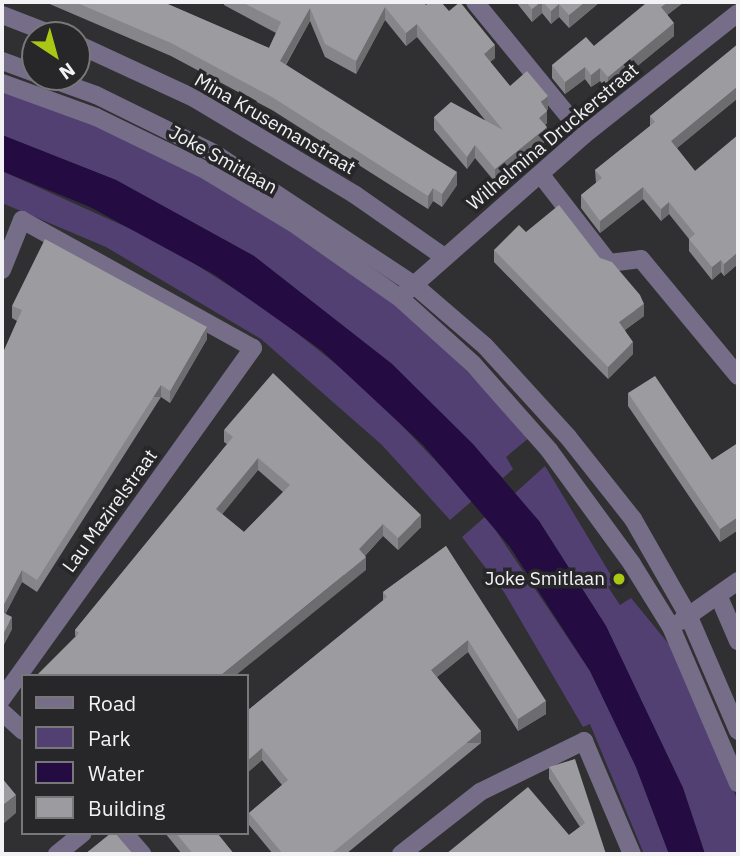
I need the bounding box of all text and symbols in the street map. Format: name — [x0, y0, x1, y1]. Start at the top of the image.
north arrow — [21, 21, 91, 91]
text: N — [55, 58, 80, 85]
street label: Wilhelmina Druckerstraat — [463, 59, 643, 215]
street label: Mina Krusemanstraat — [190, 69, 360, 179]
street label: Joke Smitlaan — [165, 121, 281, 199]
street label: Lau Mazirelstraat — [58, 445, 162, 577]
place label: Joke Smitlaan — [485, 568, 605, 590]
marker: Joke Smitlaan — [611, 571, 627, 587]
legend — [21, 674, 248, 835]
text: Road — [88, 689, 136, 717]
text: Park — [88, 724, 131, 752]
text: Water — [88, 759, 144, 787]
text: Building — [88, 794, 165, 822]

